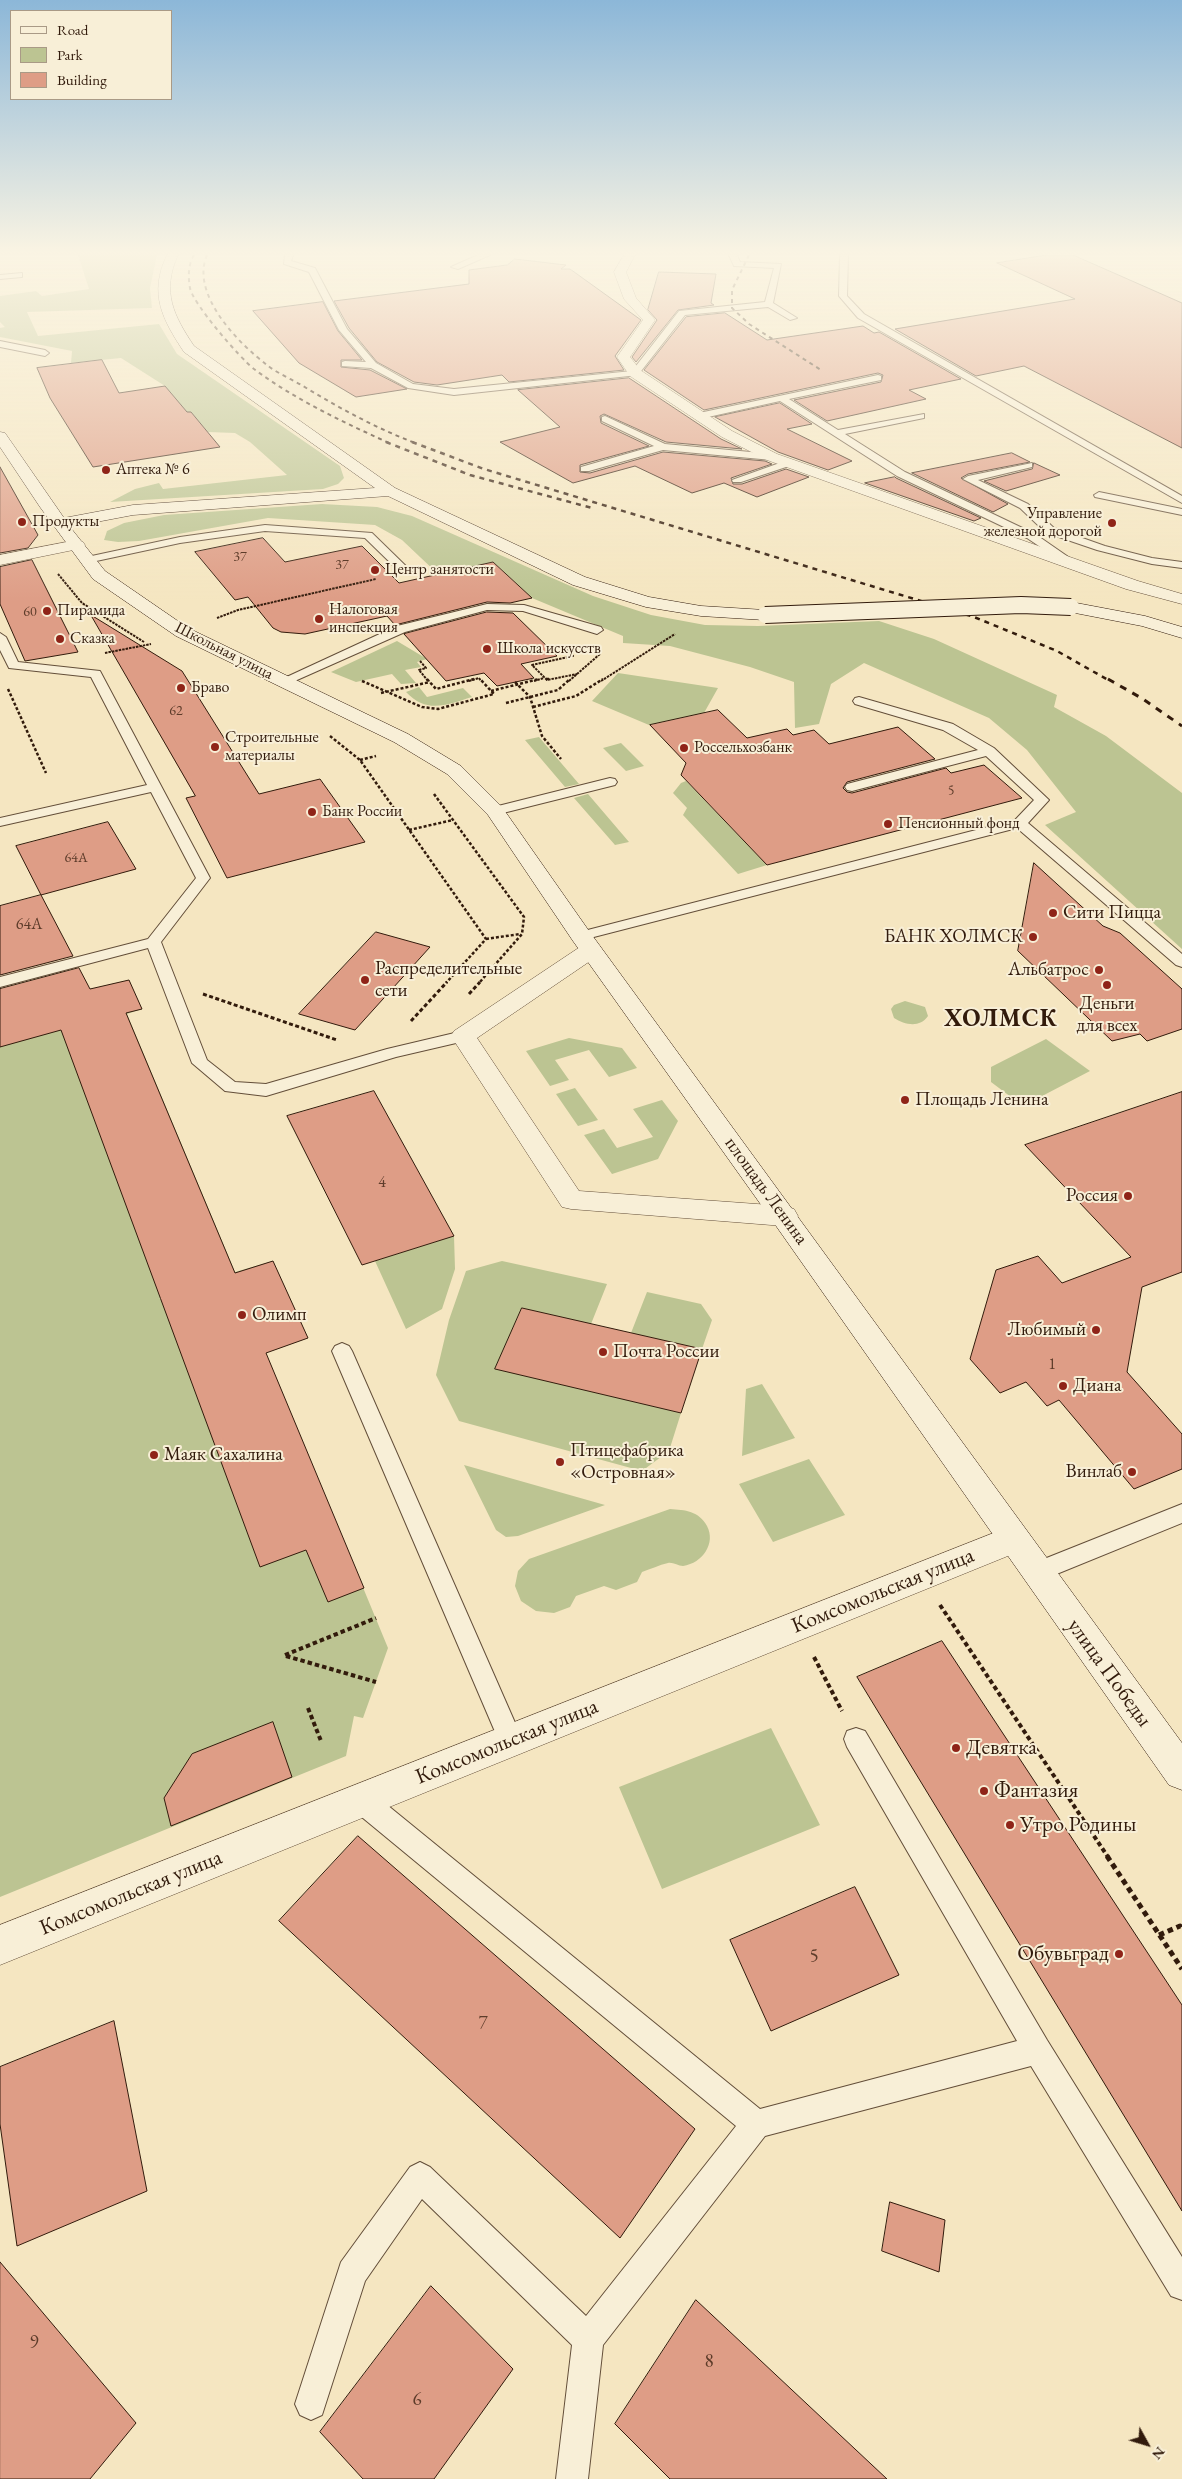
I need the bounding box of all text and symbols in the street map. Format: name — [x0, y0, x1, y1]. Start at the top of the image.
legend — [10, 10, 172, 100]
text: Road — [57, 20, 88, 39]
text: Park — [57, 45, 83, 64]
text: Building — [57, 70, 107, 89]
place label: Аптека № 6 — [116, 460, 190, 480]
marker: Аптека № 6 — [100, 464, 112, 476]
place label: Управление железной дорогой — [983, 504, 1102, 542]
place label: Продукты — [32, 512, 99, 532]
marker: Продукты — [16, 516, 28, 528]
marker: Управление железной дорогой — [1106, 517, 1118, 529]
house number: 37 — [233, 549, 247, 565]
house number: 37 — [335, 557, 349, 573]
place label: Центр занятости — [385, 560, 494, 580]
marker: Центр занятости — [369, 564, 381, 576]
place label: Налоговая инспекция — [329, 600, 398, 638]
place label: Пирамида — [57, 601, 125, 621]
house number: 60 — [23, 604, 37, 620]
marker: Пирамида — [41, 605, 53, 617]
marker: Налоговая инспекция — [313, 613, 325, 625]
street label: Школьная улица — [172, 618, 276, 684]
place label: Сказка — [70, 629, 115, 649]
marker: Сказка — [54, 633, 66, 645]
place label: Школа искусств — [497, 639, 601, 659]
marker: Школа искусств — [481, 643, 493, 655]
place label: Браво — [191, 678, 229, 698]
marker: Браво — [175, 682, 187, 694]
house number: 62 — [169, 703, 183, 719]
place label: Строительные материалы — [225, 728, 319, 766]
place label: Россельхозбанк — [694, 738, 792, 758]
marker: Строительные материалы — [209, 741, 221, 753]
marker: Россельхозбанк — [678, 742, 690, 754]
house number: 5 — [948, 783, 954, 799]
place label: Банк России — [322, 802, 402, 822]
marker: Банк России — [306, 806, 318, 818]
place label: Пенсионный фонд — [898, 814, 1019, 834]
marker: Пенсионный фонд — [882, 818, 894, 830]
house number: 64А — [64, 850, 88, 866]
place label: Сити Пицца — [1063, 902, 1161, 924]
marker: Сити Пицца — [1047, 907, 1059, 919]
house number: 64А — [16, 915, 42, 935]
place label: БАНК ХОЛМСК — [884, 926, 1023, 948]
marker: БАНК ХОЛМСК — [1027, 931, 1039, 943]
place label: Распределительные сети — [375, 958, 522, 1002]
place label: Альбатрос — [1008, 959, 1089, 981]
marker: Альбатрос — [1093, 964, 1105, 976]
marker: Распределительные сети — [359, 974, 371, 986]
marker: Деньги для всех — [1101, 979, 1113, 991]
place label: Деньги для всех — [1077, 993, 1137, 1037]
district label: ХОЛМСК — [944, 1005, 1058, 1033]
place label: Площадь Ленина — [915, 1089, 1048, 1111]
marker: Площадь Ленина — [899, 1094, 911, 1106]
street label: площадь Ленина — [719, 1133, 813, 1249]
house number: 4 — [378, 1173, 386, 1193]
place label: Россия — [1066, 1185, 1118, 1207]
marker: Россия — [1122, 1190, 1134, 1202]
place label: Олимп — [252, 1304, 307, 1326]
marker: Олимп — [236, 1309, 248, 1321]
place label: Любимый — [1007, 1319, 1086, 1341]
marker: Любимый — [1090, 1324, 1102, 1336]
place label: Почта России — [613, 1341, 720, 1363]
marker: Почта России — [597, 1346, 609, 1358]
house number: 1 — [1048, 1355, 1056, 1375]
place label: Диана — [1073, 1375, 1121, 1397]
marker: Диана — [1057, 1380, 1069, 1392]
place label: Птицефабрика «Островная» — [570, 1440, 684, 1484]
place label: Маяк Сахалина — [164, 1444, 283, 1466]
marker: Маяк Сахалина — [148, 1449, 160, 1461]
marker: Птицефабрика «Островная» — [554, 1456, 566, 1468]
place label: Винлаб — [1065, 1461, 1122, 1483]
marker: Винлаб — [1126, 1466, 1138, 1478]
street label: Комсомольская улица — [788, 1542, 978, 1640]
street label: улица Победы — [1061, 1614, 1157, 1732]
street label: Комсомольская улица — [412, 1693, 602, 1791]
place label: Девятка — [966, 1735, 1037, 1761]
marker: Девятка — [950, 1742, 962, 1754]
place label: Фантазия — [994, 1778, 1078, 1804]
marker: Фантазия — [978, 1785, 990, 1797]
place label: Утро Родины — [1020, 1812, 1136, 1838]
marker: Утро Родины — [1004, 1819, 1016, 1831]
street label: Комсомольская улица — [36, 1844, 226, 1942]
place label: Обувьград — [1017, 1941, 1109, 1967]
house number: 5 — [809, 1946, 819, 1968]
marker: Обувьград — [1113, 1948, 1125, 1960]
house number: 7 — [478, 2013, 488, 2035]
house number: 9 — [29, 2332, 39, 2354]
house number: 8 — [704, 2351, 714, 2373]
house number: 6 — [412, 2389, 422, 2411]
north arrow — [1122, 2419, 1172, 2469]
text: N — [1148, 2443, 1169, 2463]

